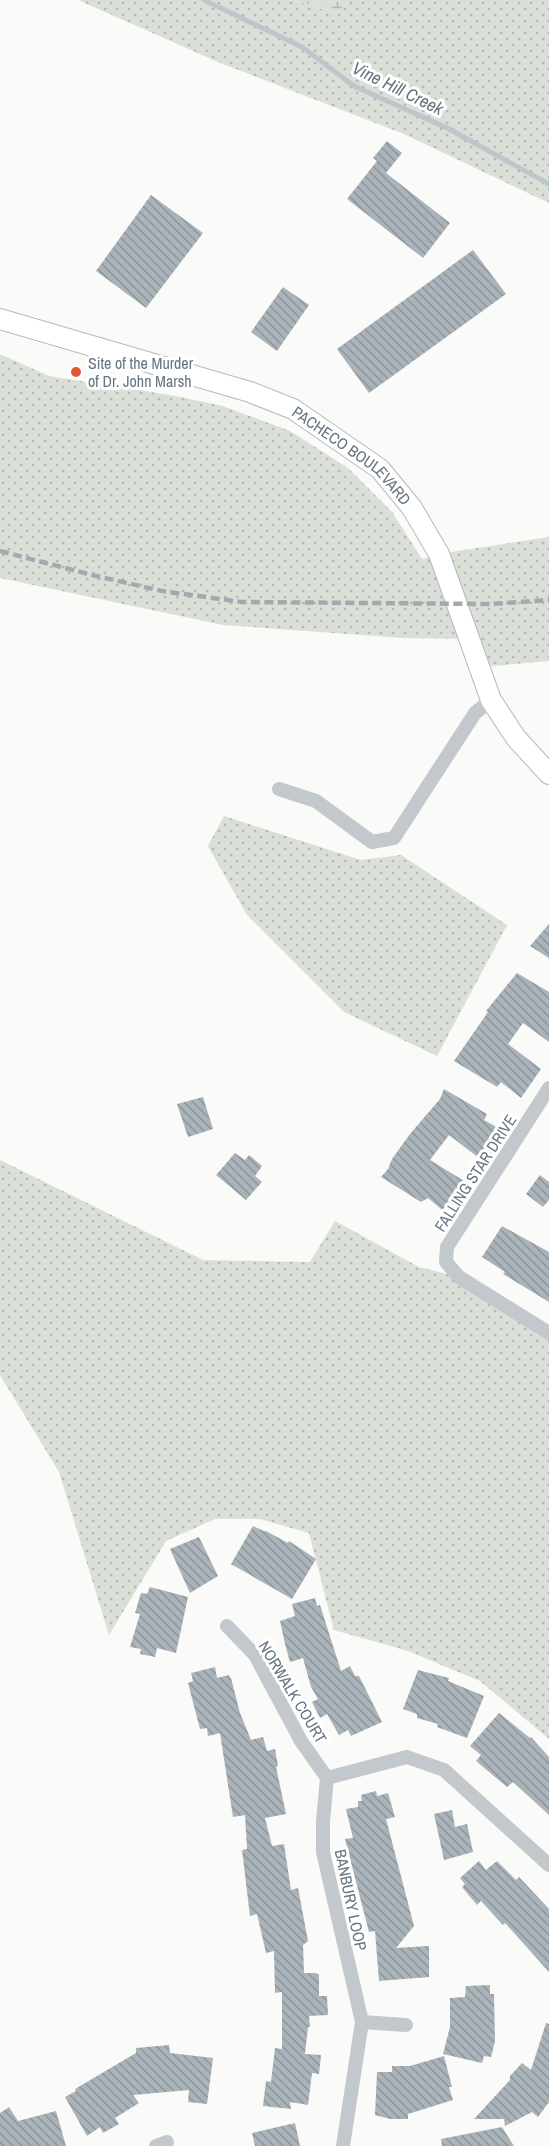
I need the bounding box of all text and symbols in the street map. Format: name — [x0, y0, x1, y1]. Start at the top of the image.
water label: Vine Hill Creek — [348, 55, 448, 121]
place label: Site of the Murder of Dr. John Marsh — [88, 352, 194, 392]
marker: Site of the Murder of Dr. John Marsh — [69, 365, 83, 379]
street label: PACHECO BOULEVARD — [288, 401, 416, 510]
street label: FALLING STAR DRIVE — [429, 1110, 521, 1236]
street label: NORWALK COURT — [254, 1637, 332, 1747]
street label: BANBURY LOOP — [330, 1847, 373, 1953]

